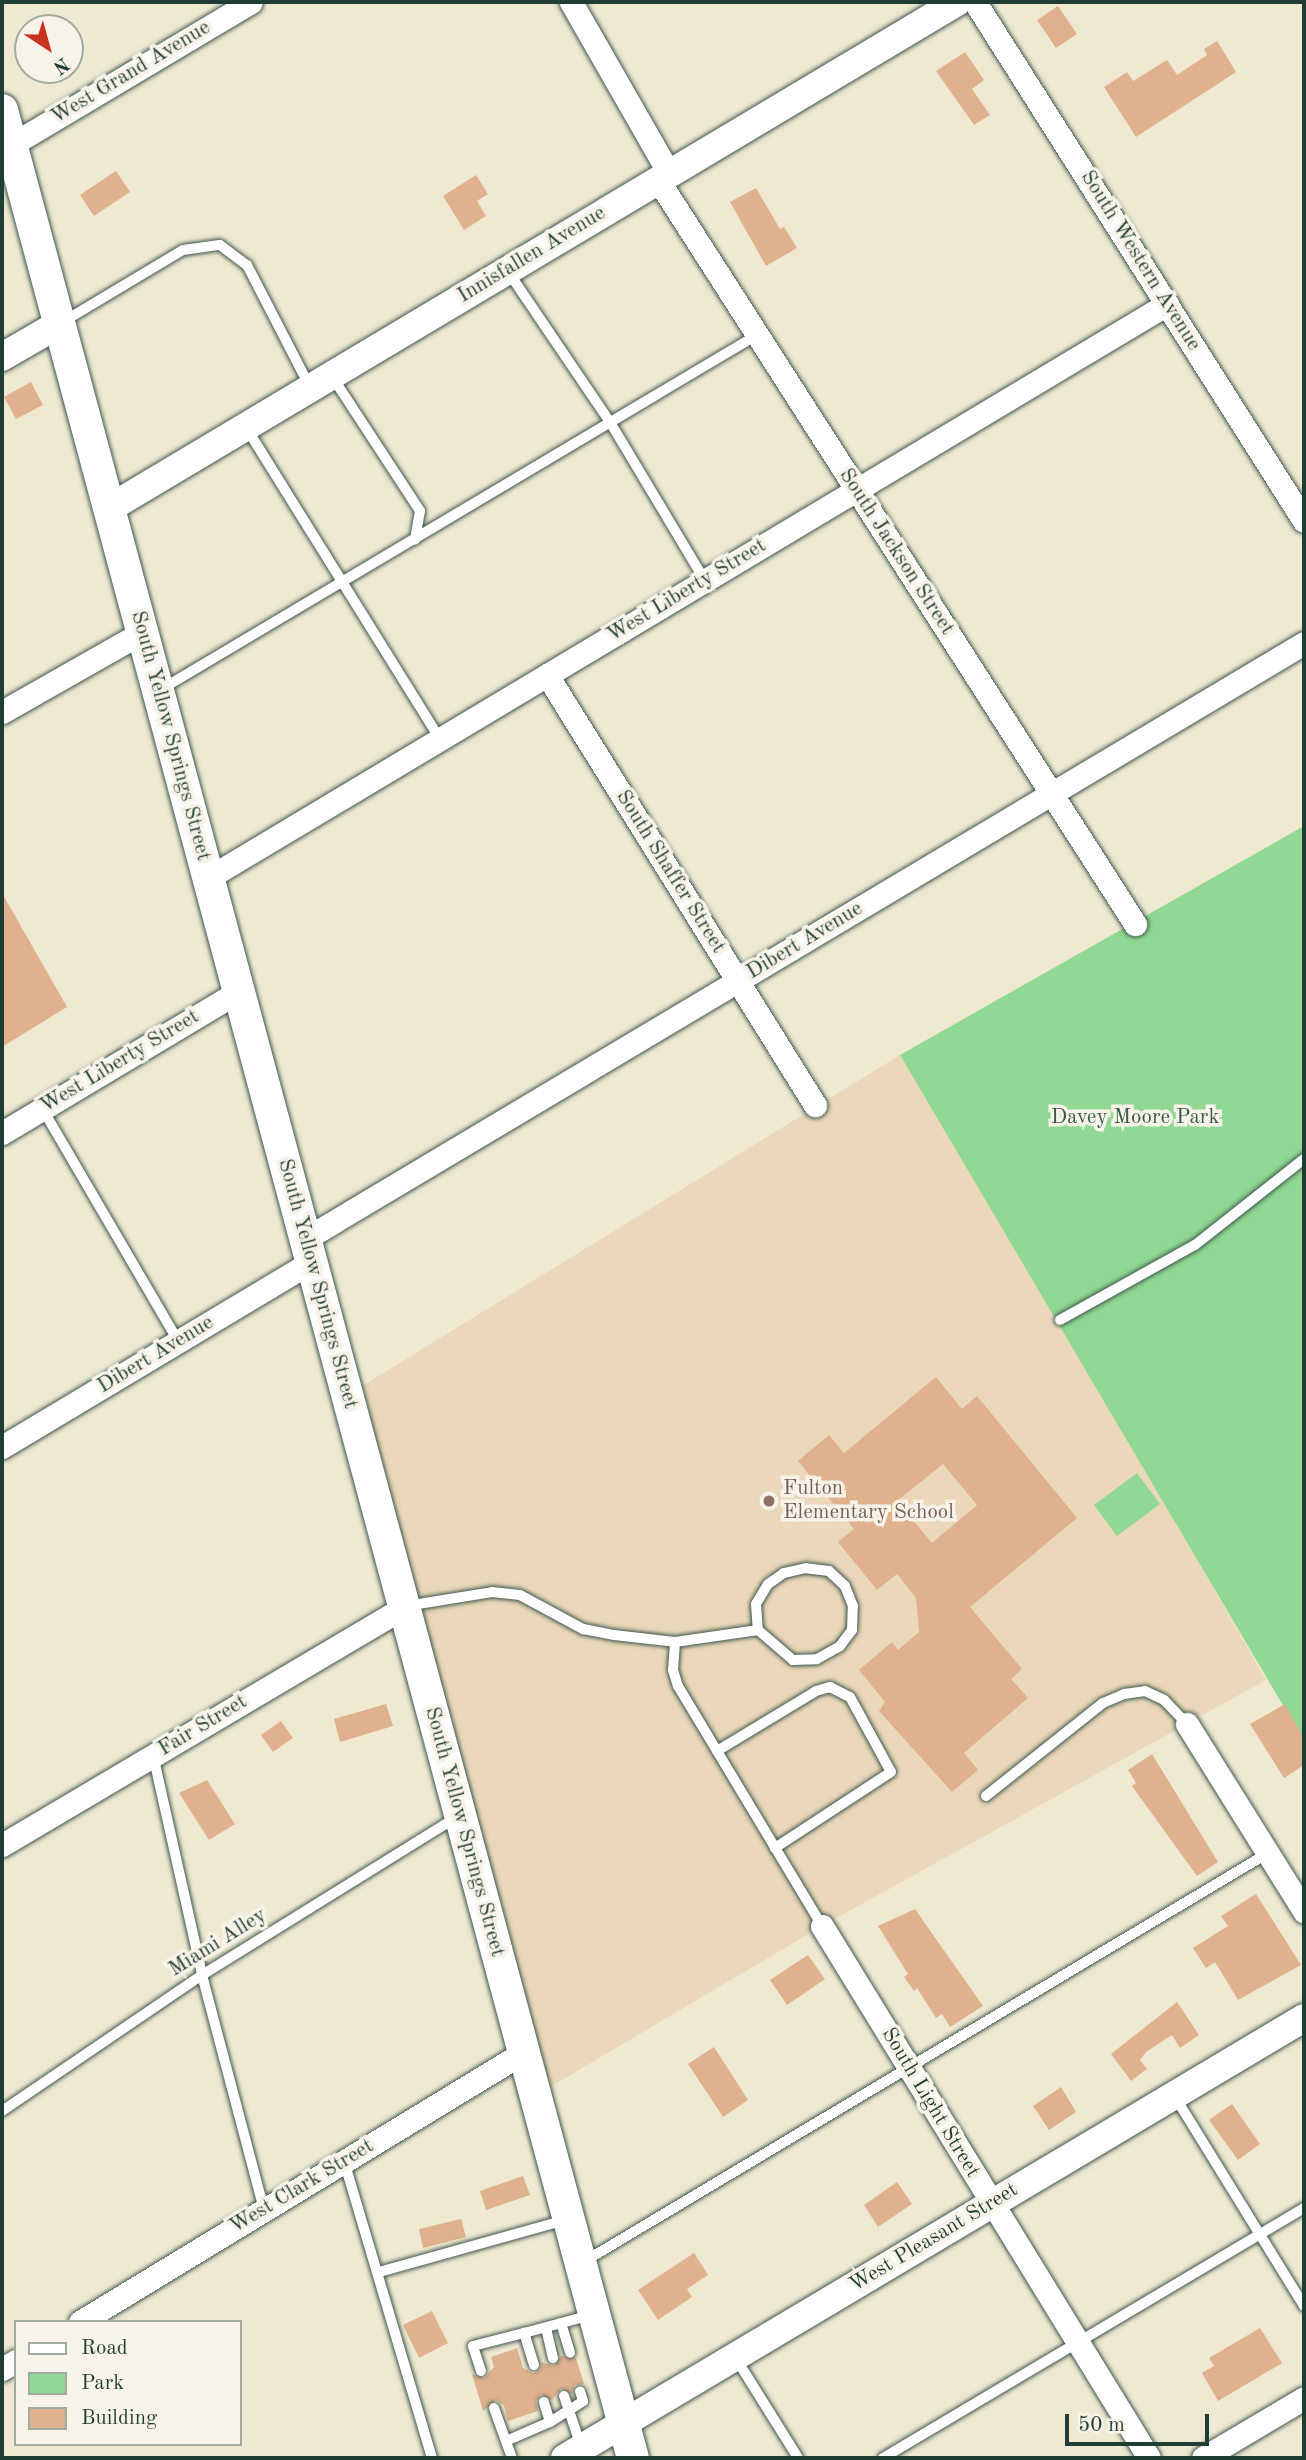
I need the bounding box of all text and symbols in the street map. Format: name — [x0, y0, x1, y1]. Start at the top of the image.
north arrow — [14, 14, 84, 84]
street label: West Grand Avenue — [47, 15, 215, 131]
text: N — [49, 53, 72, 77]
street label: South Western Avenue — [1074, 166, 1206, 356]
street label: Innisfallen Avenue — [454, 201, 610, 309]
street label: South Jackson Street — [833, 464, 959, 640]
street label: West Liberty Street — [603, 534, 771, 648]
street label: South Yellow Springs Street — [124, 608, 216, 864]
street label: South Shaffer Street — [610, 786, 730, 958]
street label: Dibert Avenue — [742, 896, 868, 986]
street label: West Liberty Street — [36, 1005, 204, 1119]
park label: Davey Moore Park — [1051, 1105, 1219, 1131]
street label: South Yellow Springs Street — [271, 1156, 363, 1412]
street label: Dibert Avenue — [93, 1310, 219, 1400]
place label: Fulton Elementary School — [783, 1476, 954, 1526]
marker: Fulton Elementary School — [761, 1493, 777, 1509]
street label: Fair Street — [154, 1690, 252, 1762]
street label: South Yellow Springs Street — [418, 1704, 510, 1960]
street label: Miami Alley — [165, 1903, 271, 1983]
street label: South Light Street — [875, 2023, 985, 2183]
street label: West Clark Street — [225, 2134, 379, 2240]
street label: West Pleasant Street — [845, 2178, 1023, 2298]
legend — [14, 2320, 242, 2446]
text: Road — [81, 2338, 128, 2359]
text: Park — [81, 2373, 124, 2394]
scale bar — [1068, 2400, 1212, 2444]
text: Building — [81, 2408, 157, 2429]
text: 50 m — [1078, 2415, 1125, 2436]

